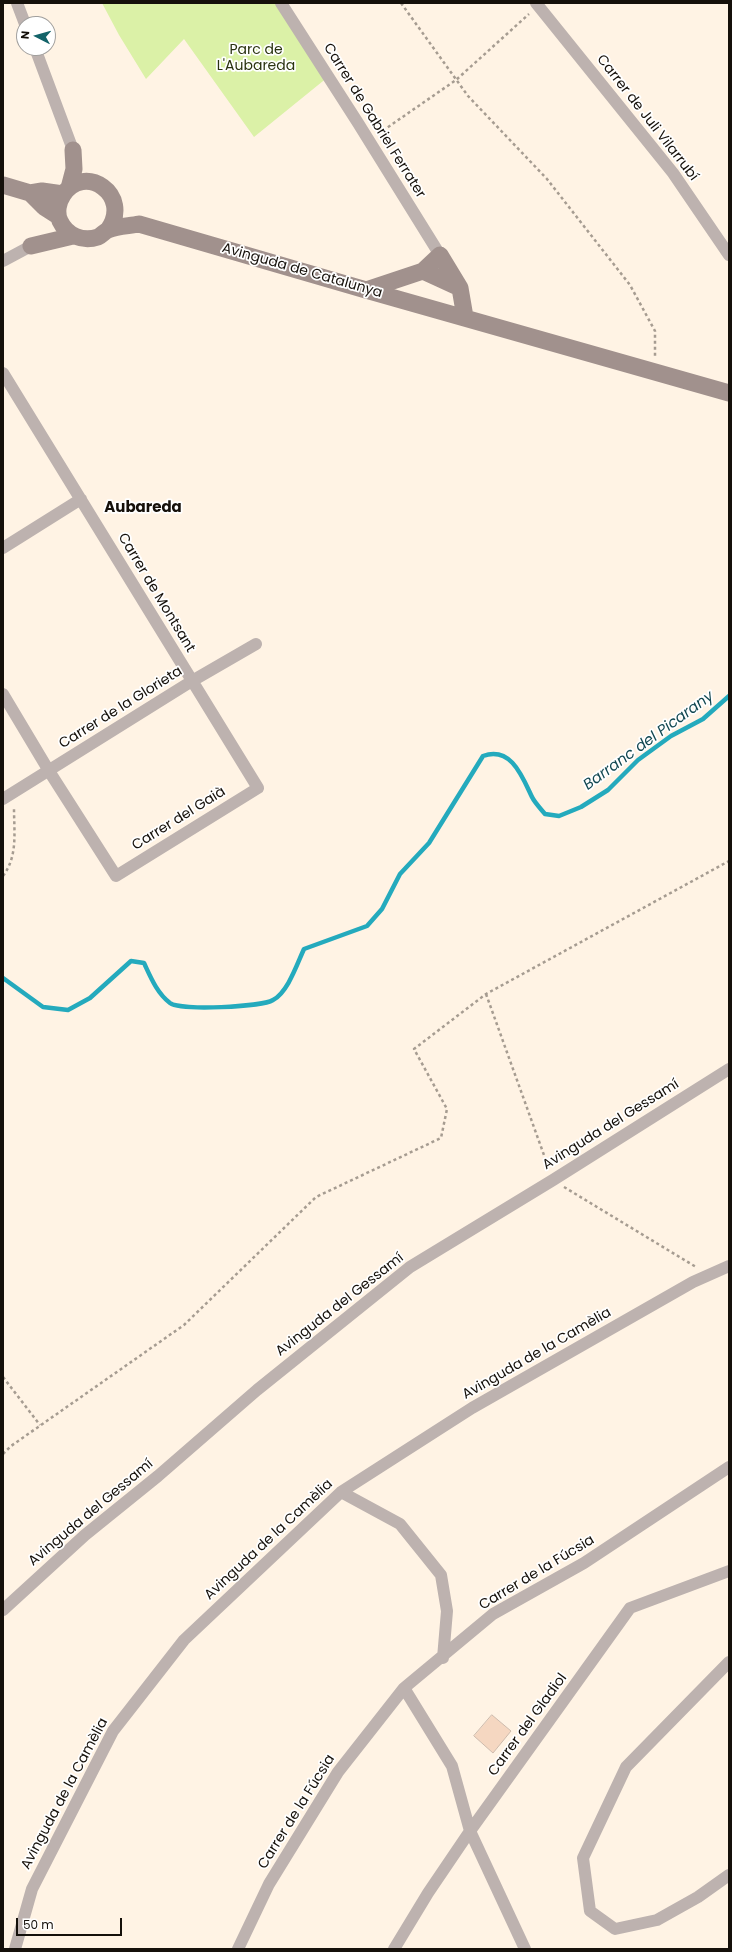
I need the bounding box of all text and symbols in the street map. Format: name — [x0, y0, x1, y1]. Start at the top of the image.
north arrow — [16, 16, 56, 56]
text: N — [17, 30, 33, 40]
street label: Carrer de Gabriel Ferrater — [319, 41, 429, 201]
park label: Parc de L'Aubareda — [217, 42, 295, 74]
street label: Carrer de Juli Vilarrubí — [593, 52, 701, 184]
street label: Avinguda de Catalunya — [220, 240, 384, 302]
district label: Aubareda — [104, 499, 182, 517]
street label: Carrer de Montsant — [114, 530, 198, 656]
street label: Carrer de la Glorieta — [56, 663, 186, 753]
water label: Barranc del Picarany — [580, 688, 718, 794]
street label: Carrer del Gaià — [129, 784, 229, 854]
street label: Avinguda del Gessamí — [540, 1076, 682, 1174]
street label: Avinguda del Gessamí — [273, 1250, 407, 1360]
street label: Avinguda de la Camèlia — [460, 1304, 614, 1404]
street label: Avinguda del Gessamí — [25, 1456, 157, 1570]
street label: Avinguda de la Camèlia — [201, 1476, 337, 1604]
street label: Carrer de la Fúcsia — [476, 1532, 598, 1614]
street label: Carrer del Gladiol — [485, 1670, 571, 1780]
street label: Avinguda de la Camèlia — [18, 1715, 112, 1873]
street label: Carrer de la Fúcsia — [255, 1752, 339, 1872]
scale bar — [18, 1910, 124, 1936]
text: 50 m — [23, 1916, 54, 1933]

